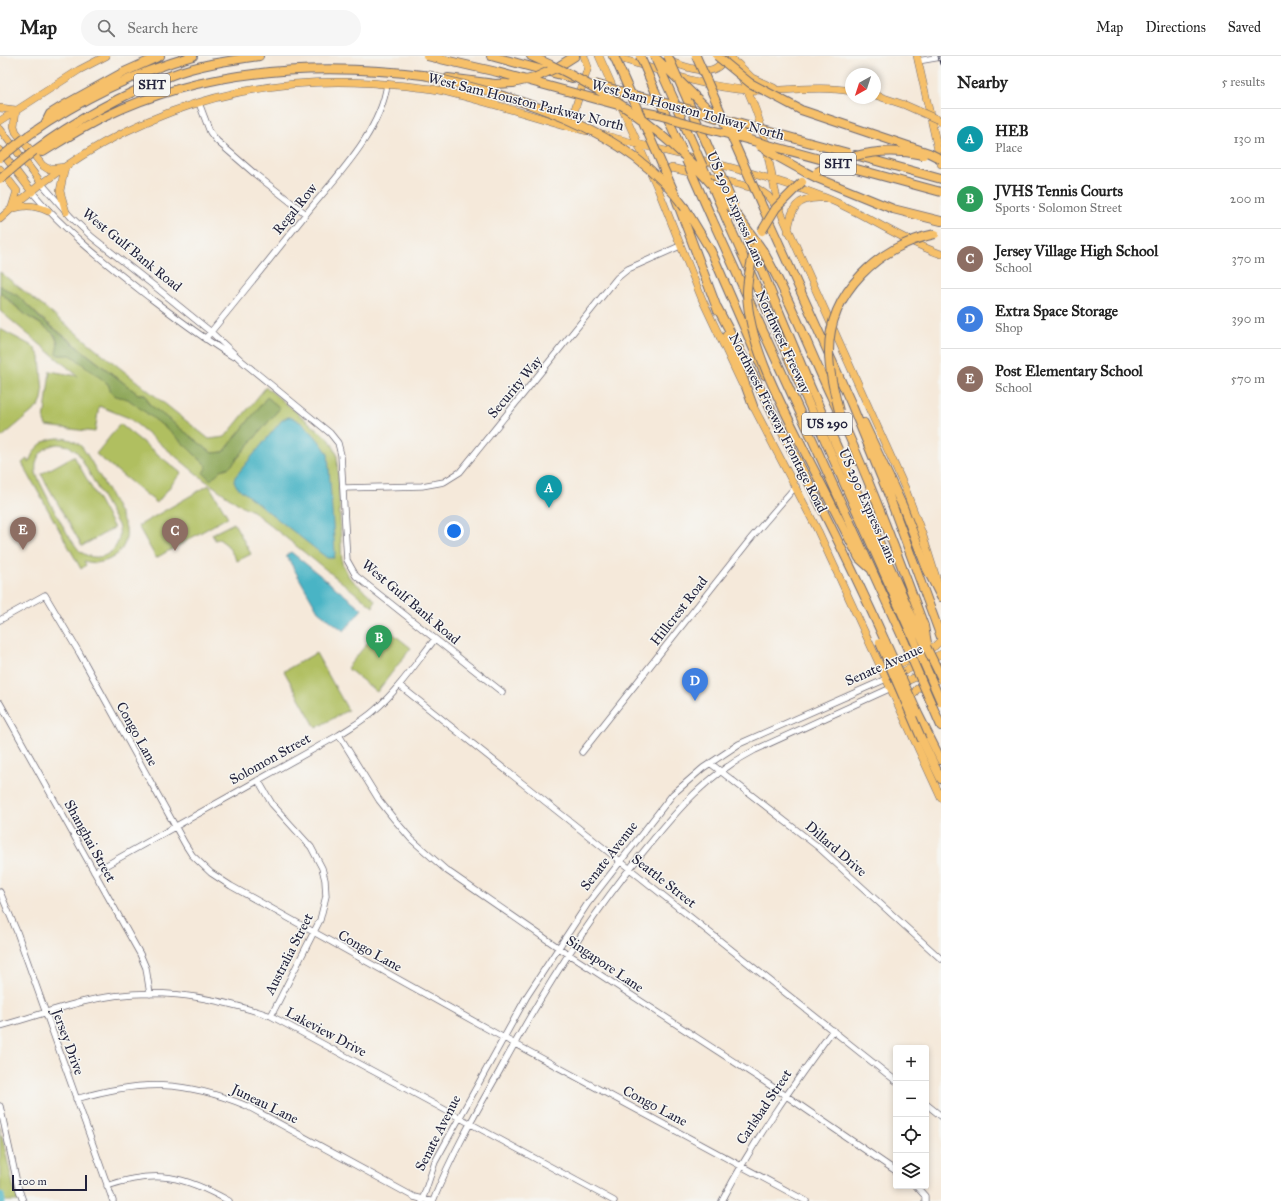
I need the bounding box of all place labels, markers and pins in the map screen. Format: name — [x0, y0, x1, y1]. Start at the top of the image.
pin: A — [536, 475, 562, 508]
pin: E — [10, 517, 36, 550]
pin: C — [162, 518, 188, 551]
pin: B — [366, 625, 392, 658]
pin: D — [682, 668, 708, 701]

